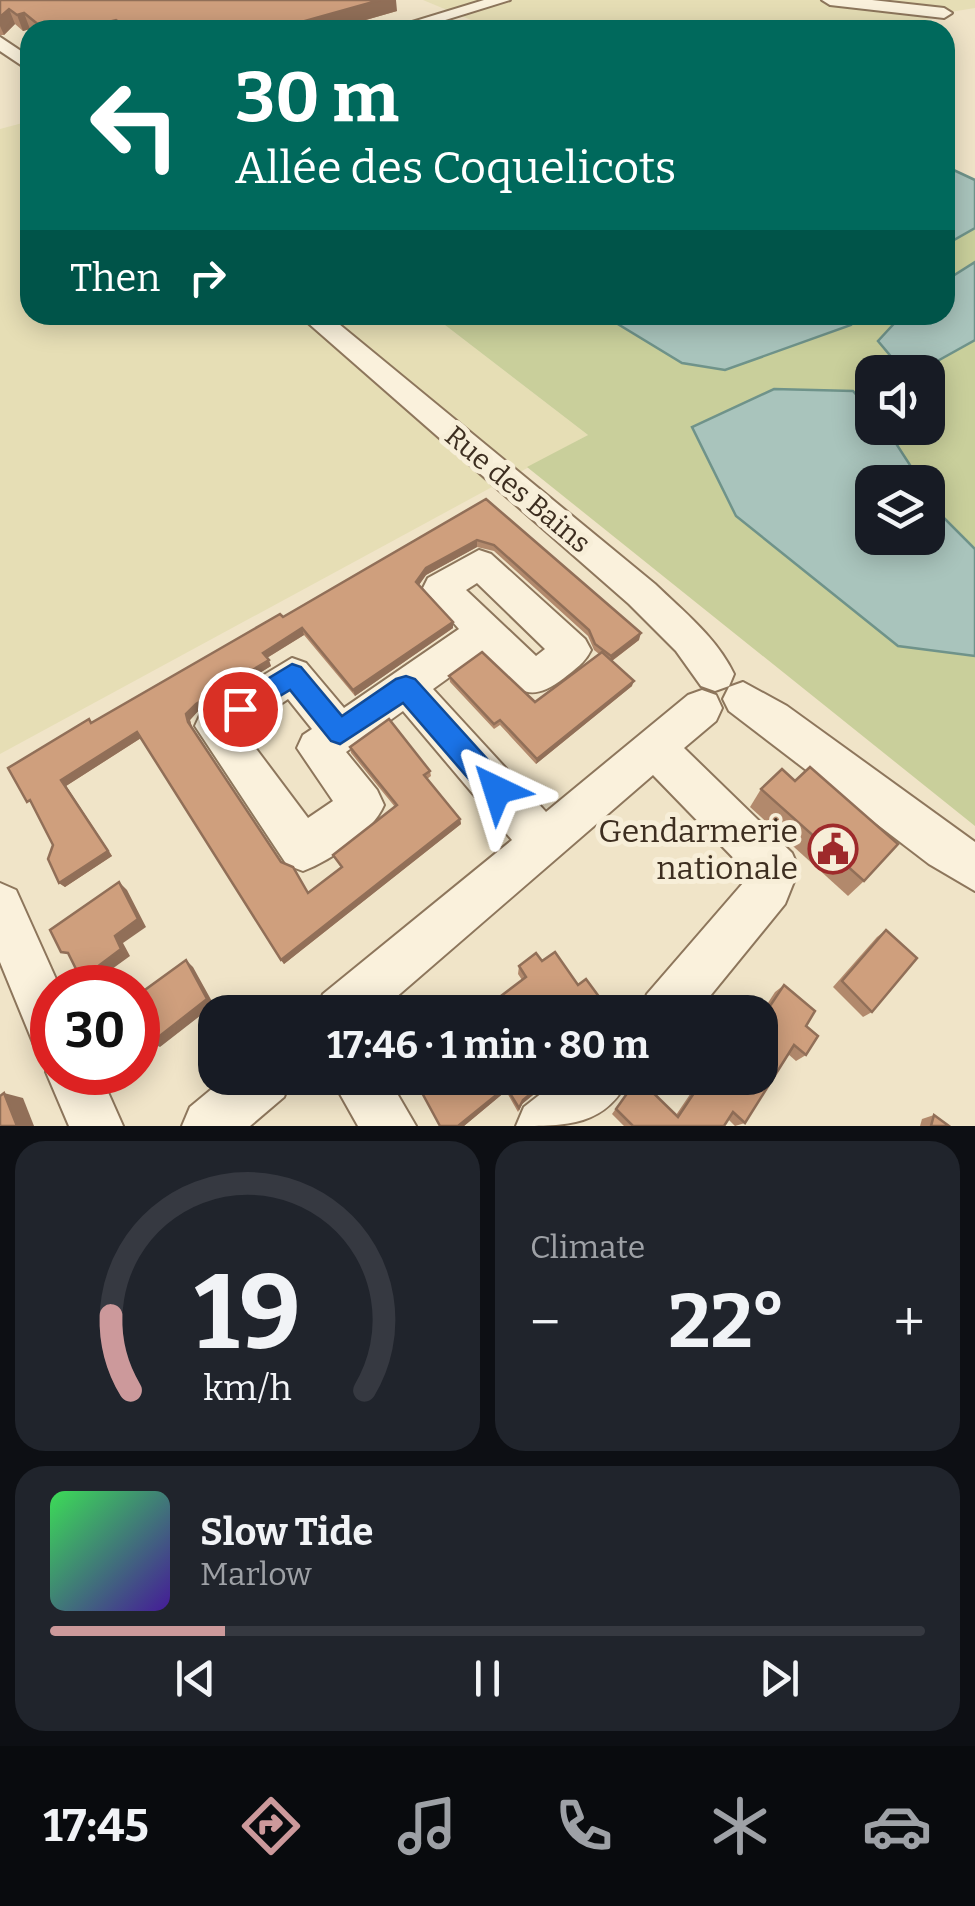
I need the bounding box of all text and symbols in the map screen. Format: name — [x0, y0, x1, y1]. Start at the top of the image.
text: 30 m — [235, 56, 399, 140]
icon: left — [70, 60, 200, 190]
text: Allée des Coquelicots — [235, 141, 676, 195]
icon: right — [180, 250, 235, 305]
text: Then — [70, 255, 160, 301]
map controls — [855, 355, 945, 555]
button: sound — [855, 355, 945, 445]
street label: Rue des Bains — [438, 419, 597, 560]
button: layers — [855, 465, 945, 555]
pin — [198, 667, 283, 752]
icon: arrive — [213, 682, 268, 737]
position arrow — [445, 738, 549, 842]
place label: Gendarmerie nationale — [598, 812, 798, 887]
public building icon: Gendarmerie nationale — [807, 823, 859, 875]
speed limit sign: 30 — [30, 965, 160, 1095]
text: 17:46 · 1 min · 80 m — [327, 1022, 649, 1068]
text: Climate — [530, 1228, 645, 1266]
text: 19 — [194, 1251, 301, 1376]
text: 22° — [668, 1277, 786, 1367]
text: − — [530, 1290, 560, 1356]
text: + — [894, 1290, 925, 1356]
text: km/h — [203, 1367, 292, 1409]
text: Slow Tide — [200, 1509, 373, 1555]
text: Marlow — [200, 1555, 312, 1593]
icon: previous — [168, 1651, 223, 1706]
icon: pause — [460, 1651, 515, 1706]
icon: next — [752, 1651, 807, 1706]
icon: directions — [236, 1791, 306, 1861]
icon: music — [392, 1791, 462, 1861]
icon: phone — [549, 1791, 619, 1861]
icon: climate — [705, 1791, 775, 1861]
icon: car — [862, 1791, 932, 1861]
text: 17:45 — [43, 1799, 149, 1853]

